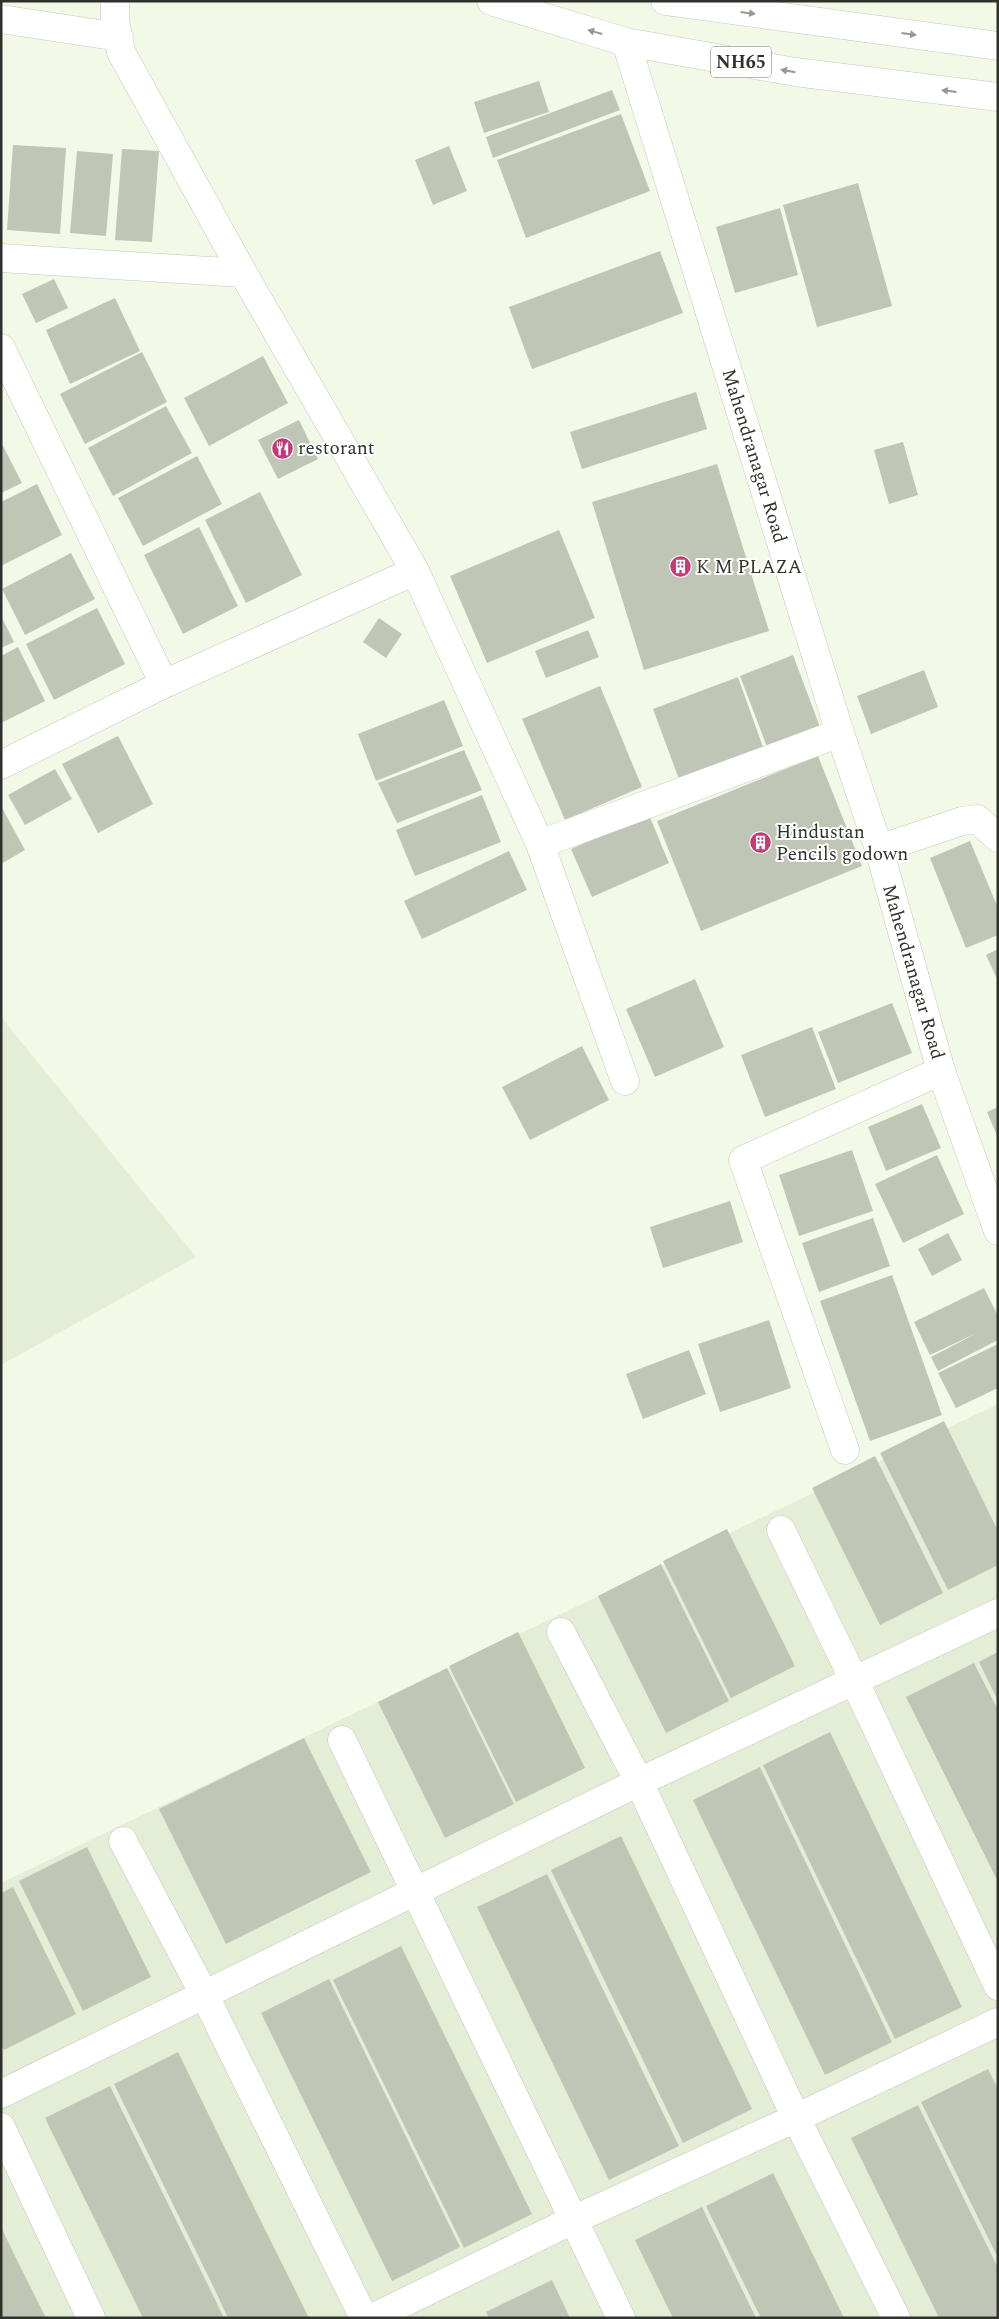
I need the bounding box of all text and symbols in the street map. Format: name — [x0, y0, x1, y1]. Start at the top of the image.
one-way arrow — [741, 9, 757, 17]
one-way arrow — [587, 28, 602, 36]
one-way arrow — [902, 31, 918, 39]
road number: NH65 — [711, 46, 771, 78]
one-way arrow — [780, 66, 796, 74]
one-way arrow — [941, 87, 957, 95]
street label: Mahendranagar Road — [714, 365, 794, 547]
place label: restorant — [298, 434, 375, 463]
restaurant icon: restorant — [270, 436, 294, 460]
place label: K M PLAZA — [696, 553, 802, 582]
building icon: K M PLAZA — [668, 555, 692, 579]
place label: Hindustan Pencils godown — [776, 818, 908, 869]
building icon: Hindustan Pencils godown — [748, 831, 772, 855]
street label: Mahendranagar Road — [874, 881, 952, 1063]

